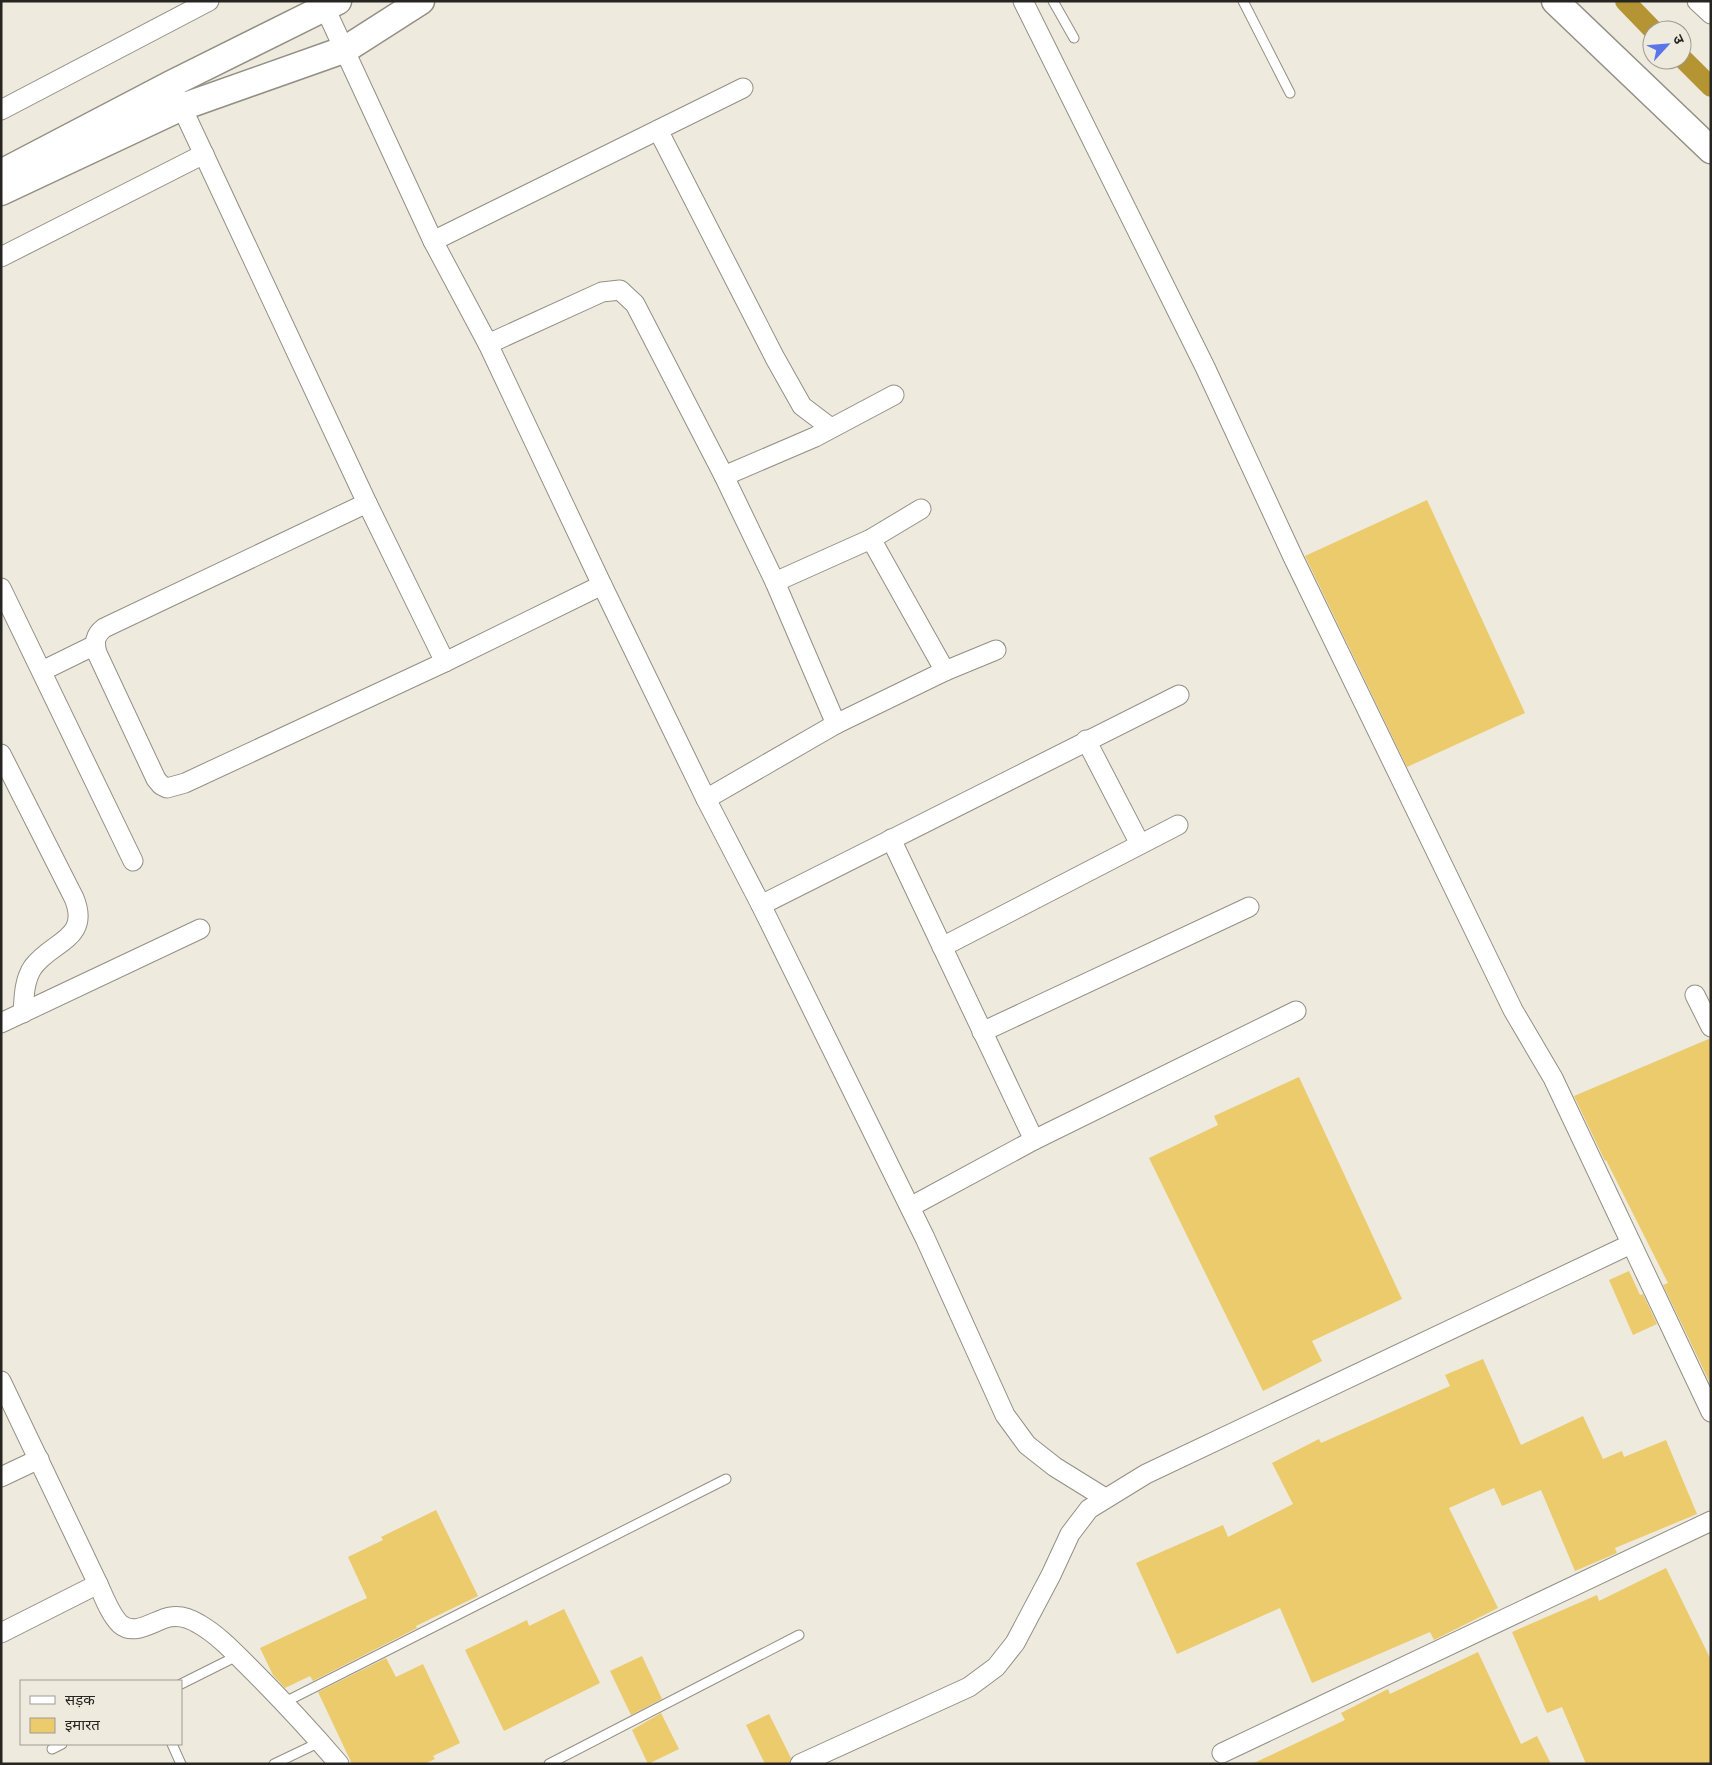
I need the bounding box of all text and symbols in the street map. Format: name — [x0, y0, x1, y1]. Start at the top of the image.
north arrow — [1642, 20, 1692, 70]
text: उ — [1670, 32, 1689, 47]
legend — [20, 1680, 182, 1745]
text: सड़क — [65, 1690, 95, 1709]
text: इमारत — [65, 1715, 100, 1734]

